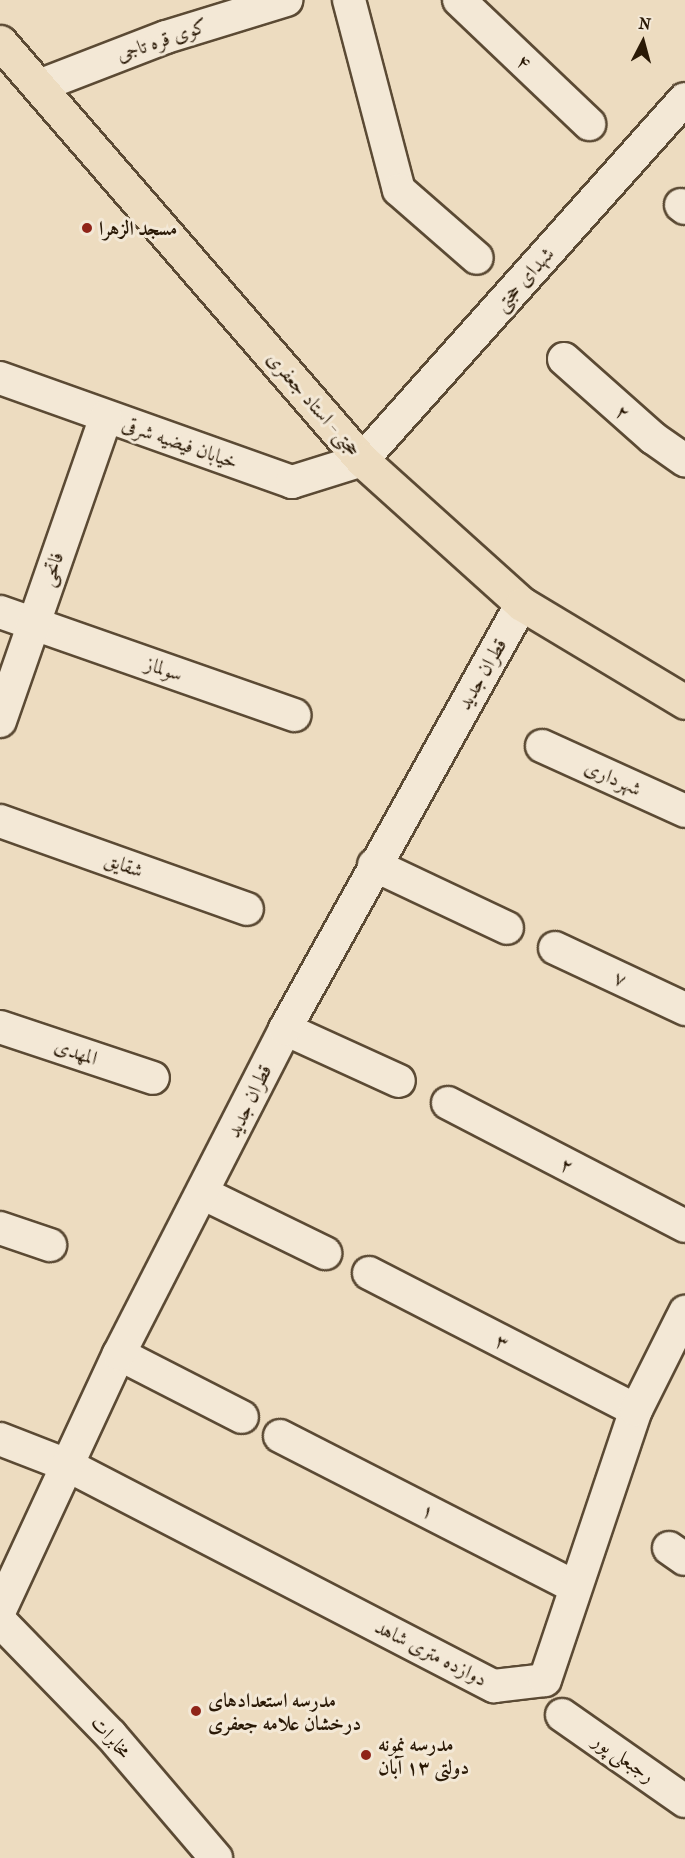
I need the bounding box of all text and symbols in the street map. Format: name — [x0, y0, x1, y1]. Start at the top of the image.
north arrow — [613, 12, 673, 72]
street label: کوی قره تاجی — [114, 13, 210, 67]
text: N — [638, 14, 652, 34]
street label: ۴ — [511, 49, 537, 75]
place label: مسجد الزهرا — [99, 216, 177, 240]
marker: مسجد الزهرا — [80, 221, 94, 235]
street label: شهدای حجتی — [489, 242, 559, 316]
street label: حجتی - استاد جعفری — [262, 347, 366, 461]
street label: ۲ — [611, 399, 635, 425]
street label: خیابان فیضیه شرقی — [119, 412, 241, 474]
street label: فاتحی — [35, 549, 69, 589]
street label: قطران جدید — [452, 634, 512, 714]
street label: سولماز — [142, 651, 186, 687]
street label: شهرداری — [581, 755, 645, 801]
street label: شقایق — [101, 847, 147, 883]
street label: ۷ — [610, 966, 630, 992]
street label: المهدی — [51, 1034, 101, 1070]
street label: قطران جدید — [221, 1061, 277, 1141]
street label: ۲ — [556, 1152, 578, 1178]
street label: ۳ — [491, 1329, 513, 1355]
street label: ۱ — [417, 1498, 439, 1524]
street label: دوازده متری شاهد — [371, 1614, 491, 1692]
place label: مدرسه استعدادهای درخشان علامه جعفری — [208, 1688, 361, 1735]
marker: مدرسه استعدادهای درخشان علامه جعفری — [189, 1704, 203, 1718]
street label: مخابرات — [86, 1711, 136, 1763]
street label: رجبعلی پور — [589, 1728, 659, 1788]
place label: مدرسه نمونه دولتی ۱۳ آبان — [378, 1732, 469, 1779]
marker: مدرسه نمونه دولتی ۱۳ آبان — [359, 1748, 373, 1762]

